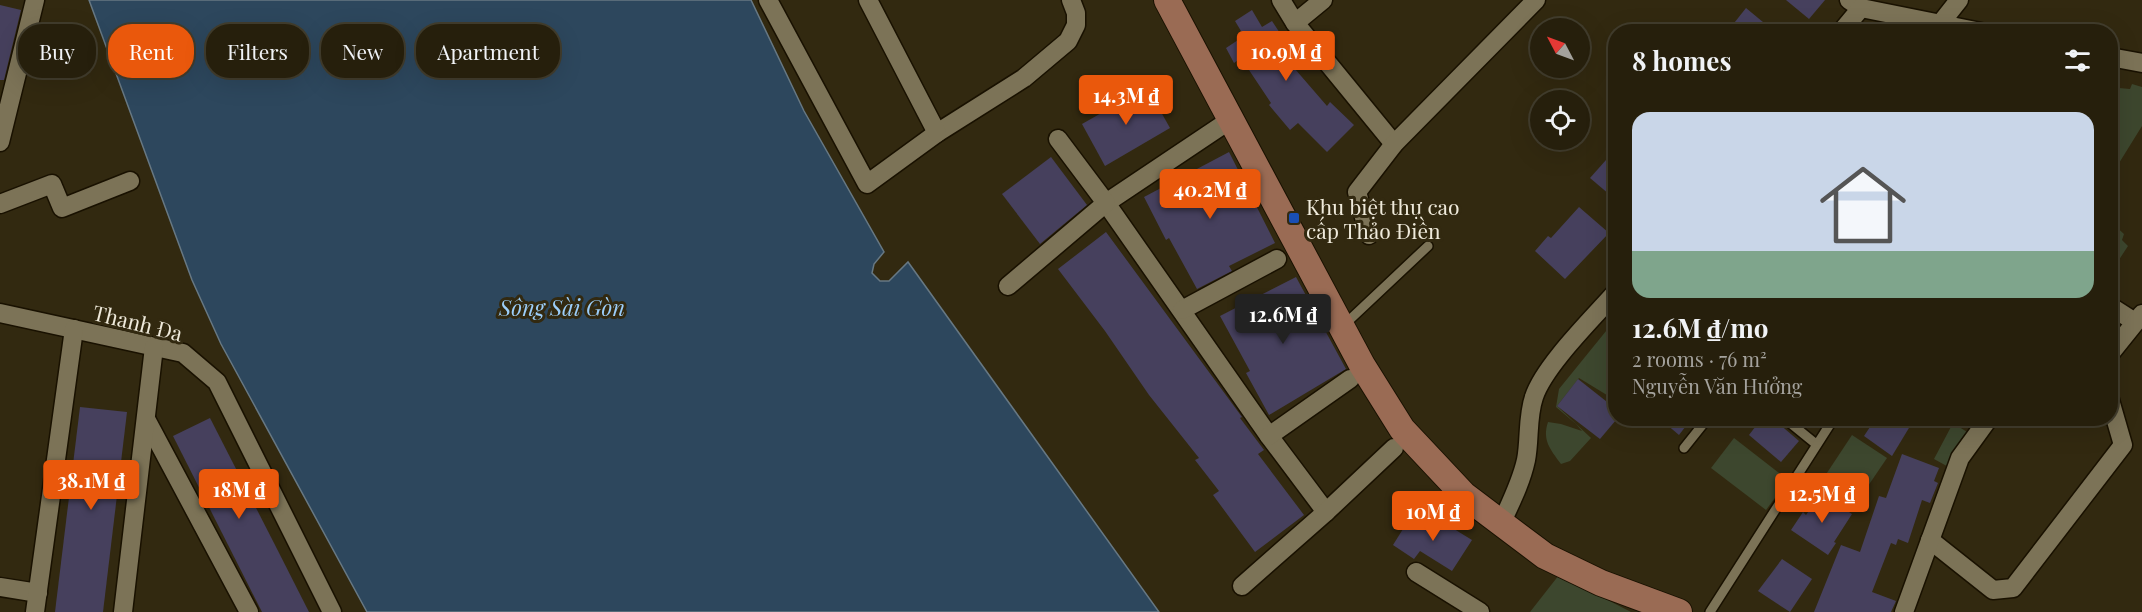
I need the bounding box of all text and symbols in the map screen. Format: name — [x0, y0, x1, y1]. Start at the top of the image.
north arrow — [1530, 18, 1590, 78]
map controls — [1530, 18, 1590, 150]
chip: Buy — [18, 24, 96, 78]
chip: Rent — [108, 24, 194, 78]
chip: Filters — [206, 24, 309, 78]
chip: New — [321, 24, 404, 78]
chip: Apartment — [416, 24, 560, 78]
pin: 10.9M ₫ — [1231, 31, 1341, 82]
text: 10.9M ₫ — [1251, 37, 1321, 64]
text: 8 homes — [1632, 43, 1731, 78]
icon: filters — [2061, 44, 2094, 77]
pin: 14.3M ₫ — [1071, 75, 1181, 126]
text: 14.3M ₫ — [1093, 81, 1159, 108]
button: locate — [1530, 90, 1590, 150]
icon: home — [1809, 151, 1917, 259]
pin: 40.2M ₫ — [1155, 169, 1265, 220]
text: 40.2M ₫ — [1174, 175, 1246, 202]
place label: Khu biệt thự cao cấp Thảo Điền — [1306, 192, 1460, 244]
marker: Khu biệt thự cao cấp Thảo Điền — [1287, 211, 1301, 225]
water label: Sông Sài Gòn — [498, 292, 625, 322]
pin: 12.6M ₫ — [1228, 294, 1338, 345]
street label: Thanh Đa — [90, 297, 186, 347]
text: 12.6M ₫ — [1249, 300, 1317, 327]
text: 12.6M ₫/mo — [1632, 310, 1768, 345]
text: 2 rooms · 76 m² — [1632, 345, 1767, 372]
text: Nguyễn Văn Hưởng — [1632, 372, 1802, 399]
pin: 38.1M ₫ — [36, 460, 146, 511]
text: 38.1M ₫ — [57, 466, 125, 493]
pin: 18M ₫ — [197, 469, 281, 520]
pin: 12.5M ₫ — [1767, 473, 1877, 524]
text: 18M ₫ — [213, 475, 265, 502]
text: 12.5M ₫ — [1789, 479, 1855, 506]
pin: 10M ₫ — [1391, 491, 1475, 542]
text: 10M ₫ — [1406, 497, 1460, 524]

